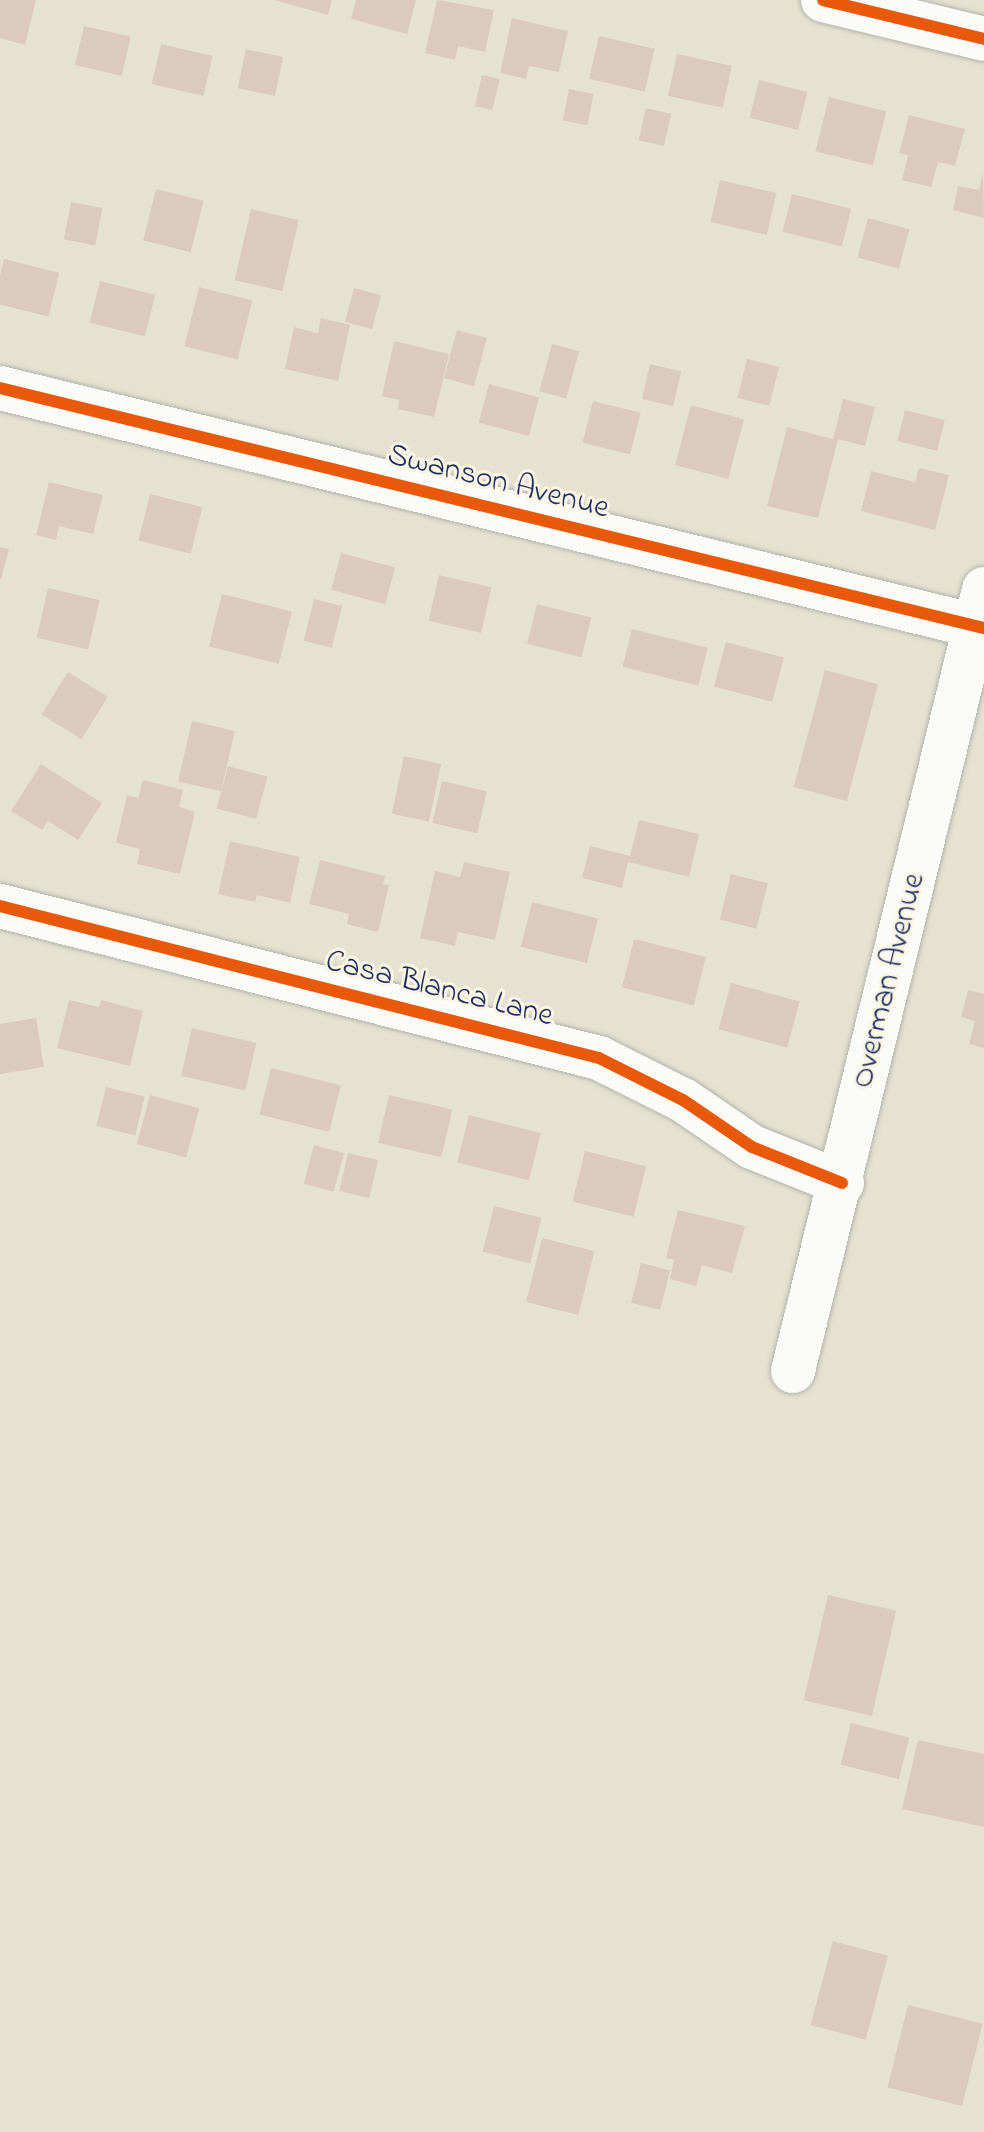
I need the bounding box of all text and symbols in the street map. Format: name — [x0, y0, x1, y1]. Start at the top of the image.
street label: Swanson Avenue — [383, 437, 613, 529]
street label: Overman Avenue — [845, 870, 935, 1092]
street label: Casa Blanca Lane — [321, 943, 557, 1037]

